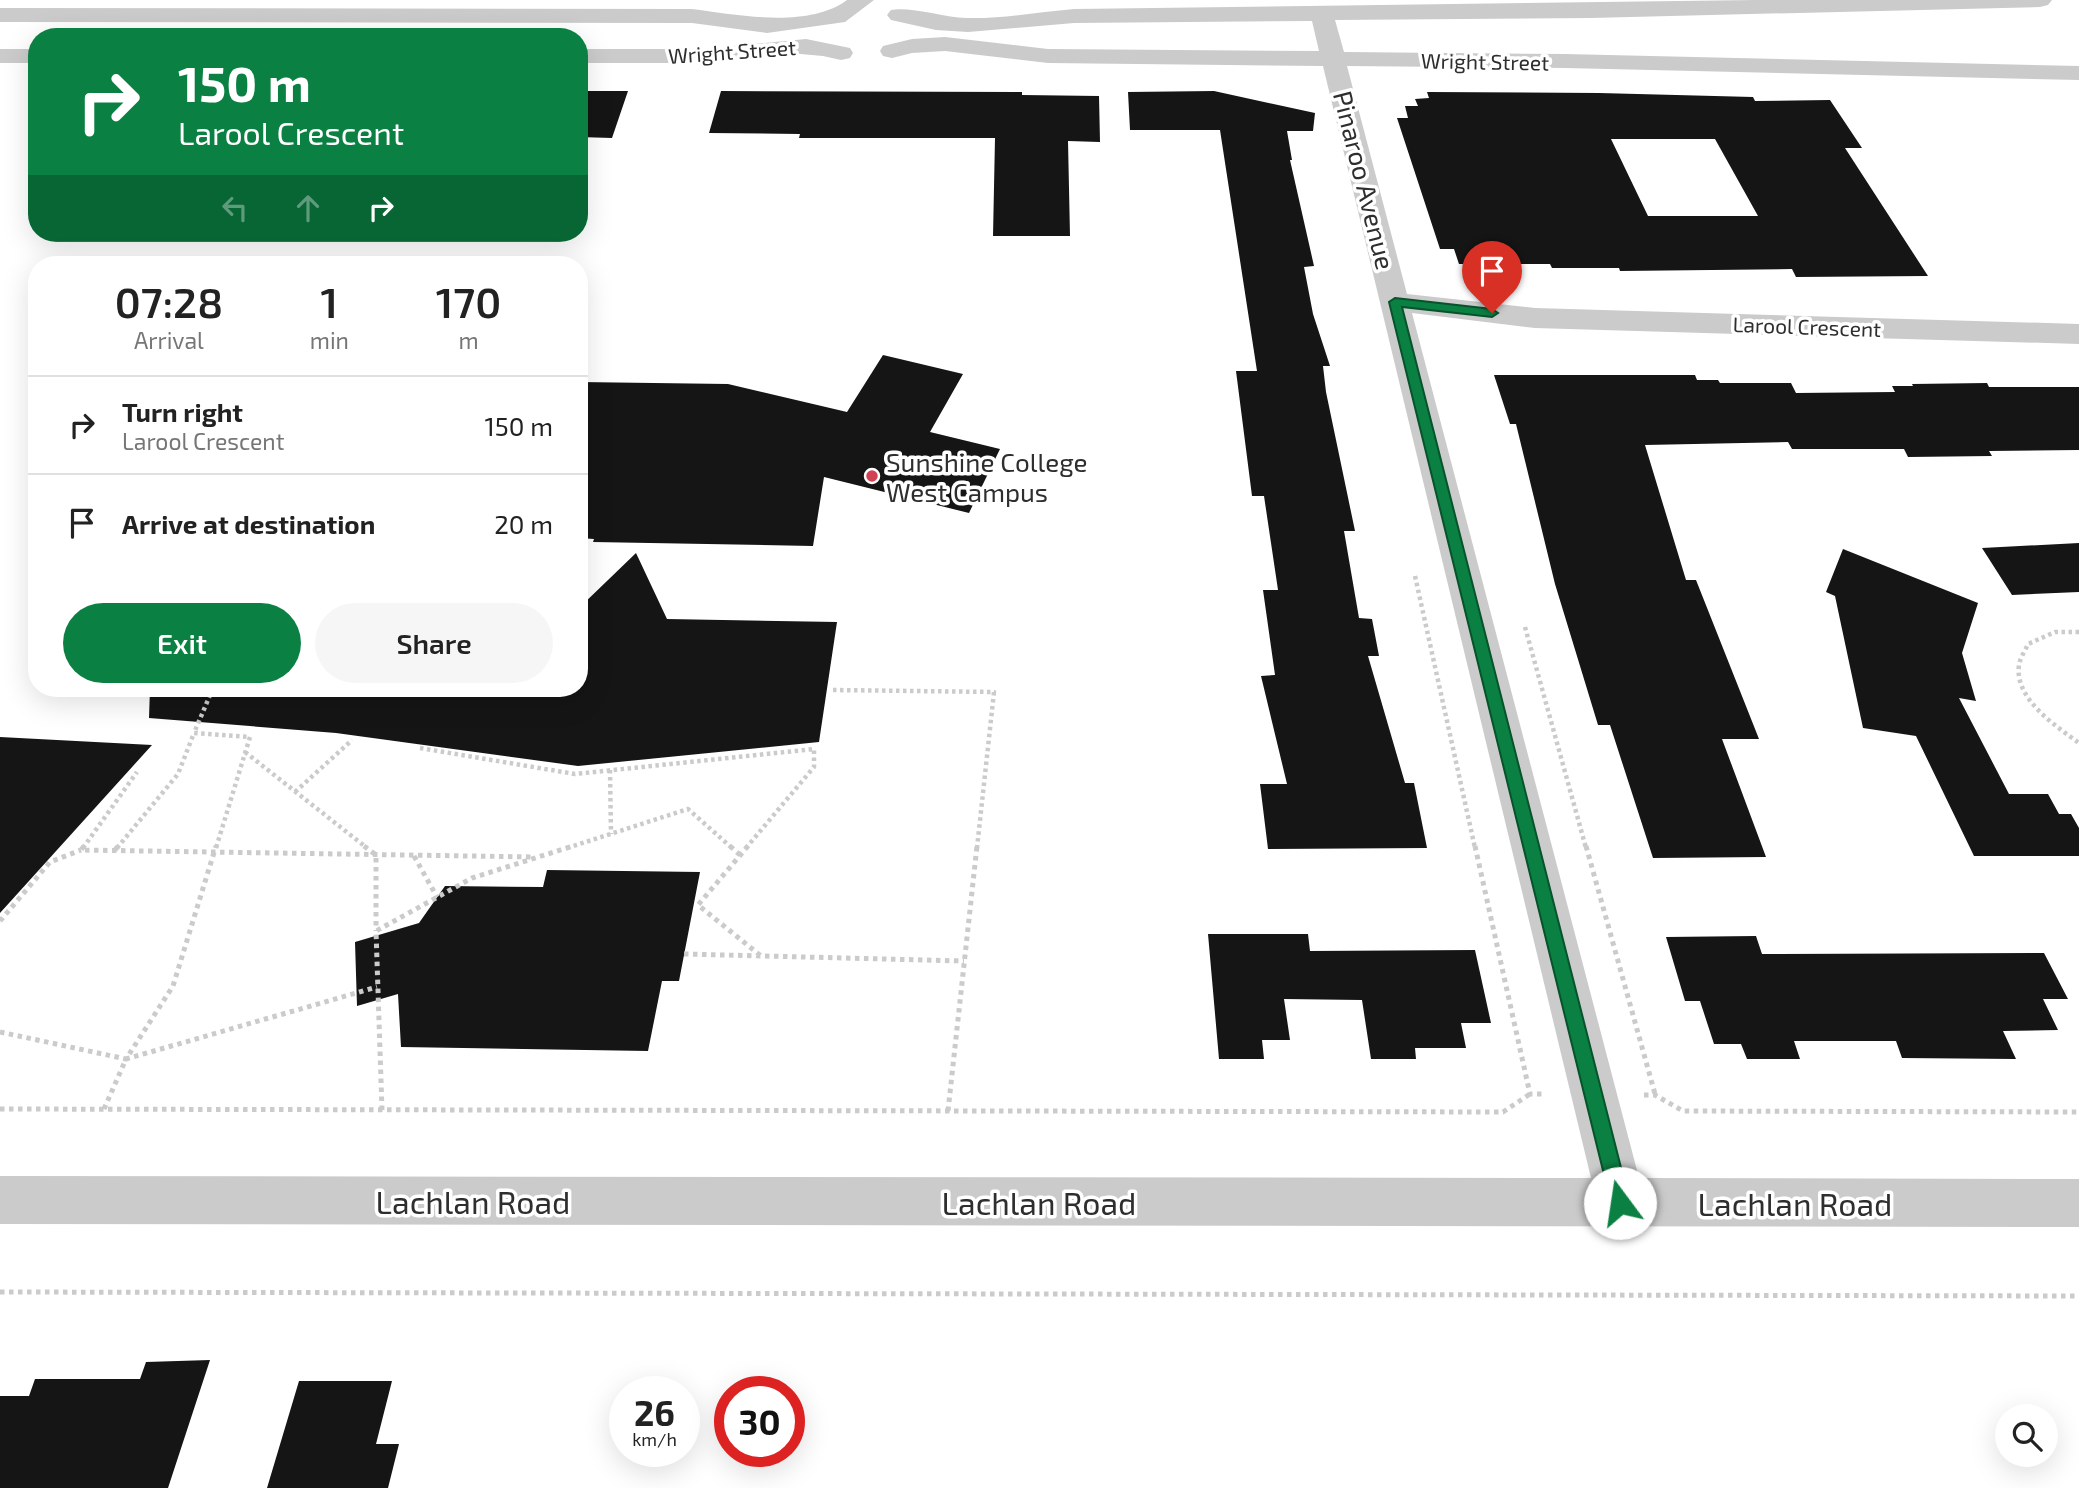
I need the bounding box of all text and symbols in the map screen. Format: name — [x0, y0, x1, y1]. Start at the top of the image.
street label: Wright Street — [667, 34, 797, 68]
street label: Wright Street — [1421, 47, 1549, 75]
text: 150 m — [178, 53, 311, 112]
icon: right — [63, 56, 154, 147]
street label: Pinaroo Avenue — [1328, 87, 1402, 273]
text: Larool Crescent — [178, 113, 404, 151]
icon: left — [216, 189, 254, 227]
icon: ahead — [289, 189, 327, 227]
icon: right — [362, 189, 400, 227]
pin — [1462, 241, 1522, 313]
icon: arrive — [1473, 252, 1511, 290]
text: 07:28 — [115, 276, 223, 326]
text: 1 — [321, 276, 338, 326]
text: 170 — [436, 276, 501, 326]
street label: Larool Crescent — [1732, 311, 1882, 341]
text: Arrival — [134, 326, 204, 354]
text: min — [310, 326, 349, 354]
text: m — [458, 326, 479, 354]
text: Turn right — [122, 396, 243, 427]
icon: right — [63, 406, 101, 444]
text: 150 m — [484, 410, 553, 441]
text: Larool Crescent — [122, 427, 285, 455]
place label: Sunshine College West Campus — [886, 446, 1088, 507]
marker: Sunshine College West Campus — [864, 468, 880, 484]
icon: arrive — [63, 504, 101, 542]
text: Arrive at destination — [122, 508, 375, 539]
text: 20 m — [494, 508, 553, 539]
button: Exit — [63, 603, 301, 683]
button: Share — [315, 603, 553, 683]
position arrow — [1583, 1166, 1657, 1240]
street label: Lachlan Road — [376, 1182, 570, 1220]
street label: Lachlan Road — [942, 1183, 1136, 1221]
street label: Lachlan Road — [1698, 1184, 1892, 1222]
speed limit sign: 30 — [714, 1376, 805, 1467]
text: 26 — [634, 1391, 675, 1433]
map controls — [1995, 1404, 2058, 1467]
button: search — [1995, 1404, 2058, 1467]
text: km/h — [632, 1428, 677, 1450]

